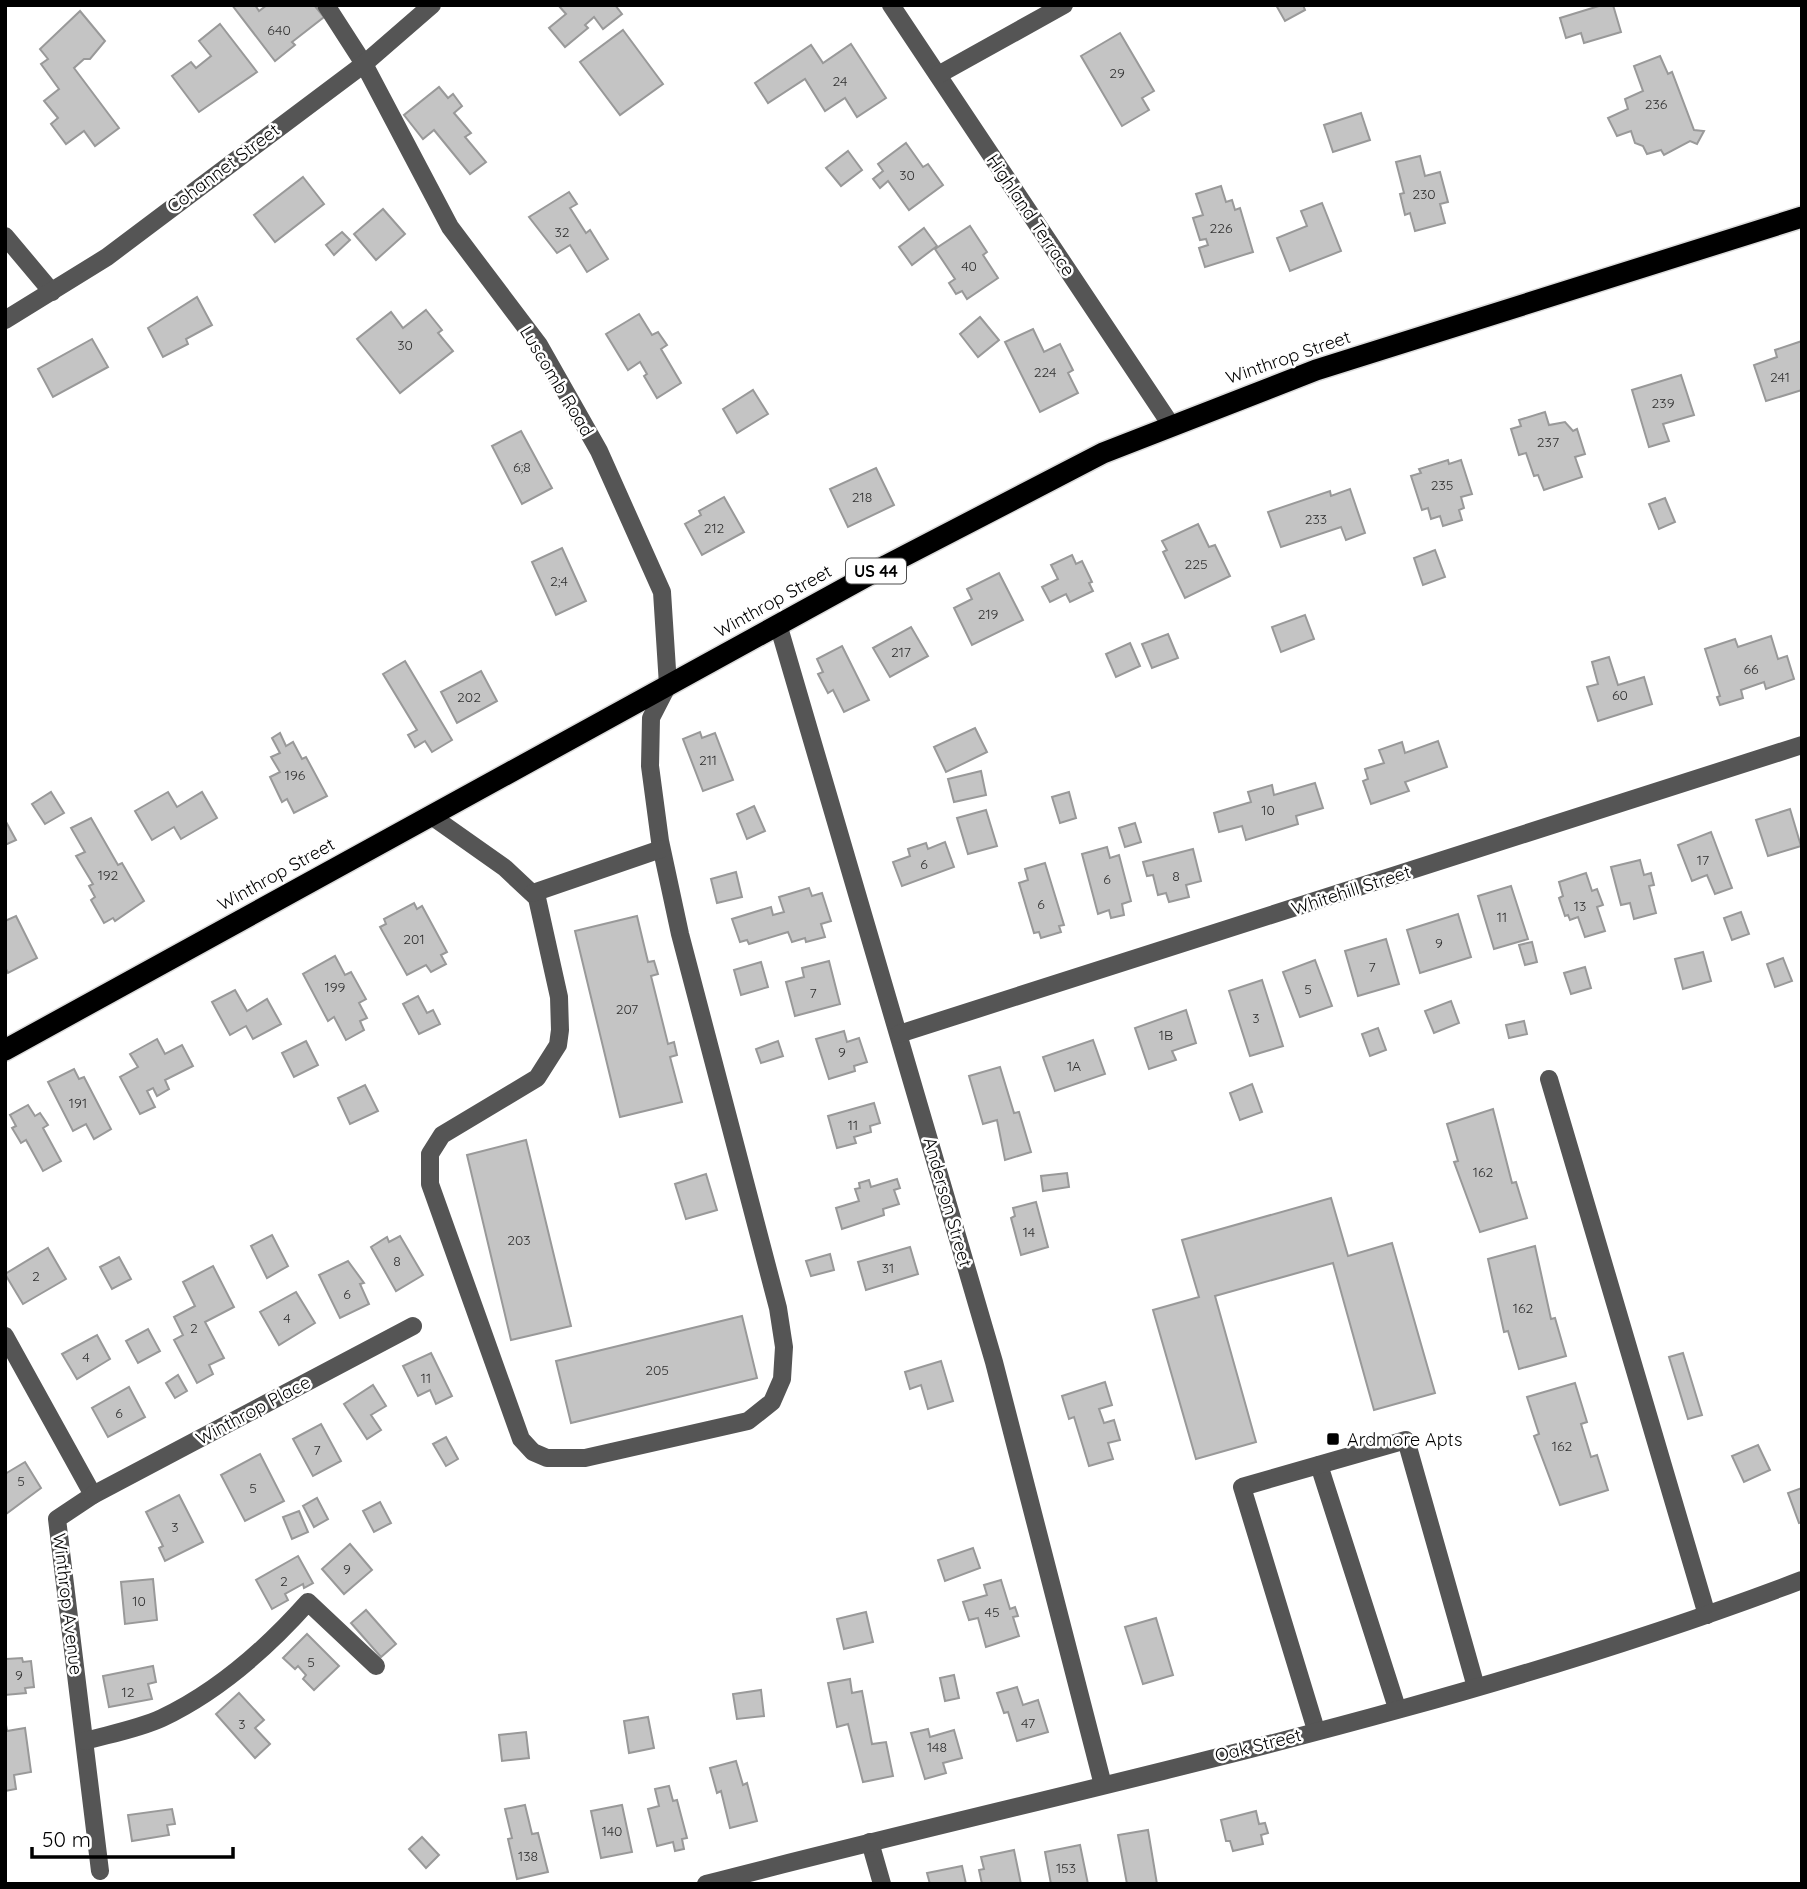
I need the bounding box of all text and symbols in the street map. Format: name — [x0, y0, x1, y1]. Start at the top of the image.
house number: 640 — [267, 21, 291, 39]
house number: 29 — [1109, 64, 1125, 82]
house number: 24 — [833, 72, 847, 90]
house number: 236 — [1645, 95, 1668, 113]
street label: Cohannet Street — [162, 118, 284, 218]
street label: Highland Terrace — [982, 150, 1080, 280]
house number: 30 — [899, 166, 915, 184]
house number: 230 — [1412, 185, 1436, 203]
house number: 226 — [1209, 219, 1233, 237]
house number: 32 — [554, 223, 570, 241]
house number: 40 — [961, 257, 977, 275]
street label: Luscomb Road — [515, 321, 599, 441]
street label: Winthrop Street — [1223, 325, 1353, 389]
house number: 30 — [397, 336, 413, 354]
house number: 224 — [1034, 363, 1056, 381]
house number: 241 — [1770, 368, 1790, 386]
house number: 239 — [1652, 394, 1675, 412]
house number: 237 — [1537, 433, 1559, 451]
house number: 6;8 — [513, 458, 531, 476]
house number: 235 — [1431, 476, 1453, 494]
house number: 218 — [852, 488, 872, 506]
house number: 233 — [1305, 510, 1327, 528]
house number: 212 — [704, 519, 725, 537]
house number: 225 — [1184, 555, 1208, 573]
road number: US 44 — [846, 558, 906, 584]
street label: Winthrop Street — [710, 559, 836, 643]
house number: 2;4 — [550, 572, 568, 590]
house number: 219 — [978, 605, 999, 623]
house number: 217 — [891, 643, 911, 661]
house number: 66 — [1743, 660, 1759, 678]
house number: 60 — [1612, 686, 1628, 704]
house number: 202 — [457, 688, 481, 706]
house number: 211 — [699, 751, 717, 769]
house number: 196 — [285, 766, 306, 784]
house number: 10 — [1261, 801, 1275, 819]
street label: Winthrop Street — [213, 832, 339, 916]
house number: 17 — [1697, 851, 1709, 869]
house number: 6 — [920, 855, 928, 873]
street label: Whitehill Street — [1288, 860, 1414, 920]
house number: 192 — [98, 866, 119, 884]
house number: 8 — [1172, 867, 1180, 885]
house number: 6 — [1103, 870, 1111, 888]
house number: 6 — [1037, 895, 1045, 913]
house number: 13 — [1574, 897, 1586, 915]
house number: 11 — [1497, 908, 1507, 926]
house number: 201 — [403, 930, 425, 948]
house number: 9 — [1435, 934, 1443, 952]
house number: 7 — [1368, 958, 1376, 976]
house number: 199 — [325, 978, 346, 996]
house number: 5 — [1304, 980, 1312, 998]
house number: 7 — [809, 984, 817, 1002]
house number: 207 — [616, 1000, 638, 1018]
house number: 3 — [1252, 1009, 1260, 1027]
house number: 1B — [1159, 1026, 1173, 1044]
house number: 9 — [838, 1043, 846, 1061]
house number: 1A — [1067, 1057, 1081, 1075]
house number: 191 — [69, 1094, 87, 1112]
house number: 11 — [848, 1116, 858, 1134]
street label: Anderson Street — [918, 1134, 978, 1270]
house number: 162 — [1473, 1163, 1493, 1181]
house number: 14 — [1023, 1223, 1035, 1241]
house number: 203 — [507, 1231, 531, 1249]
house number: 8 — [393, 1252, 401, 1270]
house number: 31 — [882, 1259, 894, 1277]
house number: 2 — [32, 1267, 40, 1285]
house number: 6 — [343, 1285, 351, 1303]
house number: 162 — [1513, 1299, 1533, 1317]
house number: 4 — [283, 1309, 291, 1327]
house number: 2 — [190, 1319, 198, 1337]
house number: 4 — [82, 1348, 90, 1366]
house number: 205 — [645, 1361, 669, 1379]
house number: 11 — [421, 1369, 431, 1387]
street label: Winthrop Place — [192, 1370, 314, 1450]
house number: 6 — [115, 1404, 123, 1422]
place label: Ardmore Apts — [1347, 1428, 1462, 1451]
marker: Ardmore Apts — [1325, 1431, 1341, 1447]
house number: 162 — [1552, 1437, 1572, 1455]
house number: 7 — [313, 1441, 321, 1459]
house number: 5 — [17, 1472, 25, 1490]
house number: 5 — [249, 1479, 257, 1497]
house number: 3 — [171, 1518, 179, 1536]
street label: Winthrop Avenue — [48, 1532, 88, 1676]
house number: 9 — [343, 1560, 351, 1578]
house number: 2 — [280, 1572, 288, 1590]
house number: 10 — [132, 1592, 146, 1610]
house number: 45 — [984, 1603, 1000, 1621]
house number: 5 — [307, 1653, 315, 1671]
house number: 9 — [15, 1666, 23, 1684]
house number: 12 — [122, 1683, 135, 1701]
house number: 47 — [1021, 1714, 1035, 1732]
house number: 3 — [238, 1715, 246, 1733]
street label: Oak Street — [1212, 1723, 1304, 1767]
house number: 148 — [927, 1738, 947, 1756]
scale bar — [32, 1815, 233, 1859]
house number: 140 — [602, 1822, 622, 1840]
text: 50 m — [42, 1826, 91, 1852]
house number: 138 — [518, 1847, 538, 1865]
house number: 153 — [1056, 1859, 1076, 1877]

